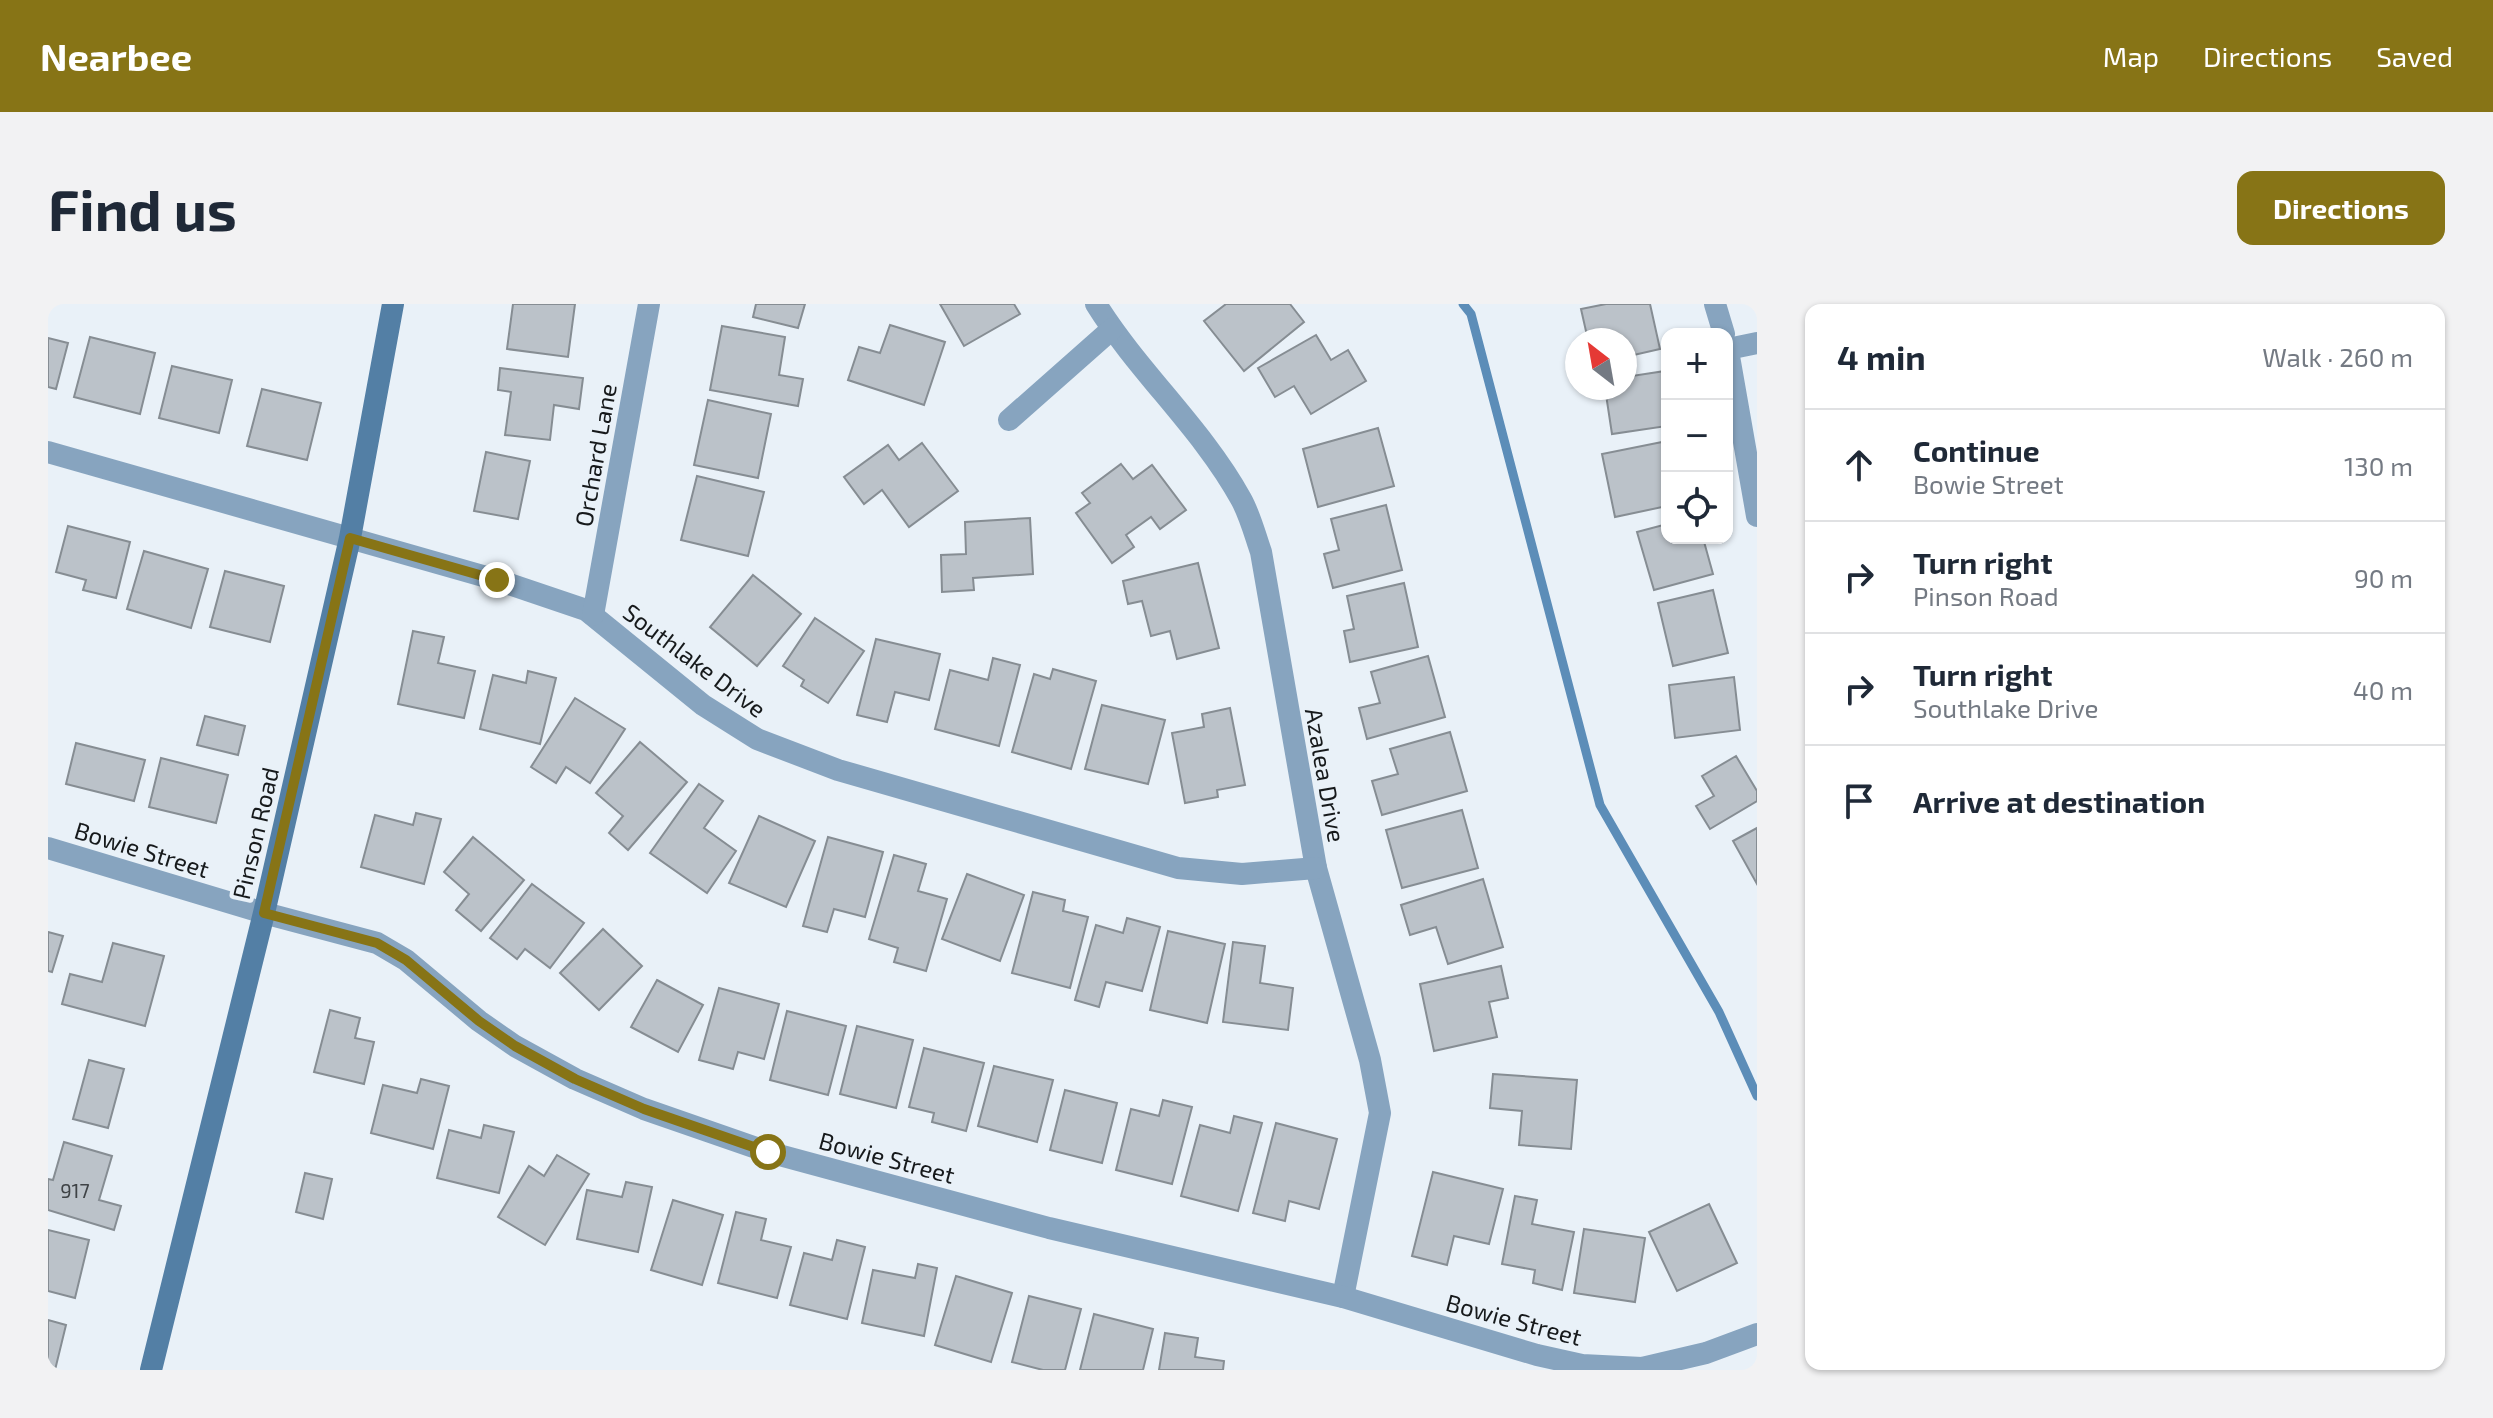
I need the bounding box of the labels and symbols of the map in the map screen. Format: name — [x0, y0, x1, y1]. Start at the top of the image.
north arrow — [1565, 328, 1637, 400]
street label: Orchard Lane — [568, 381, 622, 529]
route end — [479, 562, 515, 598]
street label: Southlake Drive — [618, 597, 772, 723]
street label: Azalea Drive — [1300, 706, 1352, 844]
street label: Pinson Road — [226, 764, 284, 902]
street label: Bowie Street — [71, 815, 213, 883]
street label: Bowie Street — [816, 1125, 958, 1189]
route start — [750, 1134, 786, 1170]
house number: 917 — [60, 1178, 90, 1202]
street label: Bowie Street — [1443, 1287, 1585, 1351]

